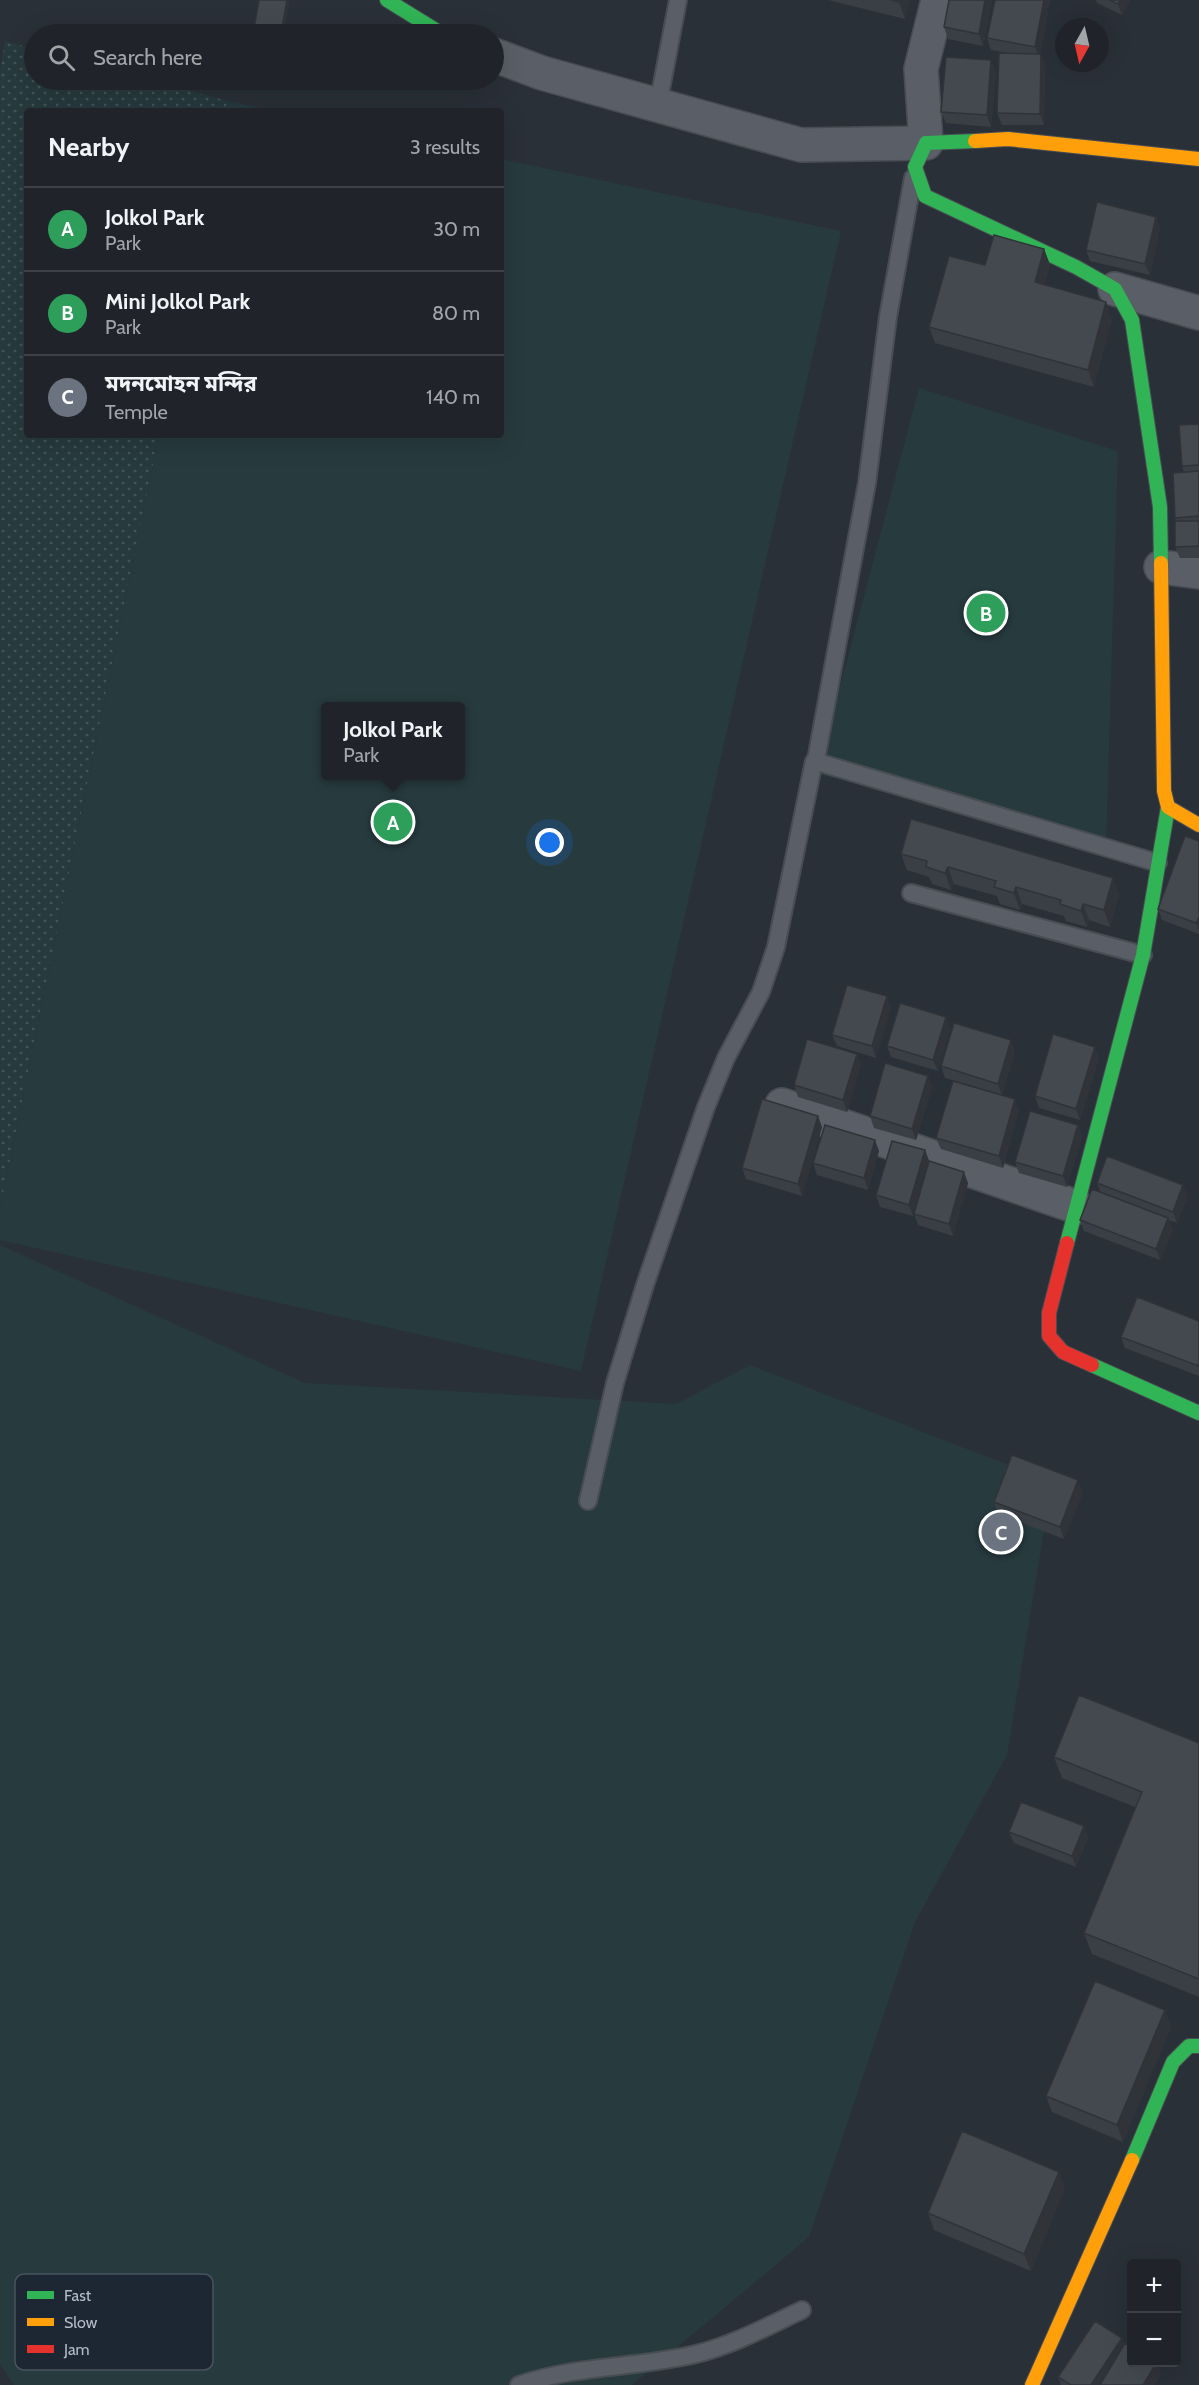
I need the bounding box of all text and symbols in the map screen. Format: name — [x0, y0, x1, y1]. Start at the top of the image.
north arrow — [1055, 18, 1109, 72]
search box — [24, 24, 504, 90]
icon: search — [45, 41, 78, 74]
text: Search here — [93, 44, 202, 71]
text: Nearby — [48, 131, 129, 163]
text: 3 results — [410, 135, 480, 159]
text: Jolkol Park — [105, 204, 204, 231]
text: A — [61, 217, 74, 241]
text: 30 m — [433, 217, 480, 241]
text: Park — [105, 231, 141, 255]
text: Mini Jolkol Park — [105, 288, 250, 315]
text: B — [61, 301, 74, 325]
text: 80 m — [432, 301, 480, 325]
text: Park — [105, 315, 141, 339]
text: মদনমোহন মন্দির — [105, 370, 257, 397]
text: C — [61, 385, 74, 409]
text: 140 m — [426, 385, 480, 409]
text: Temple — [105, 400, 168, 424]
pin: B — [966, 590, 1006, 636]
popup — [321, 702, 465, 780]
text: Jolkol Park — [343, 716, 443, 743]
text: Park — [343, 743, 379, 767]
pin: A — [374, 800, 412, 844]
your location — [535, 828, 564, 857]
pin: C — [982, 1510, 1020, 1555]
map controls — [1127, 2259, 1181, 2367]
button: + — [1127, 2259, 1181, 2313]
legend — [15, 2274, 213, 2370]
text: Fast — [64, 2286, 92, 2305]
text: Slow — [64, 2313, 98, 2332]
button: − — [1127, 2313, 1181, 2367]
text: Jam — [63, 2340, 90, 2359]

